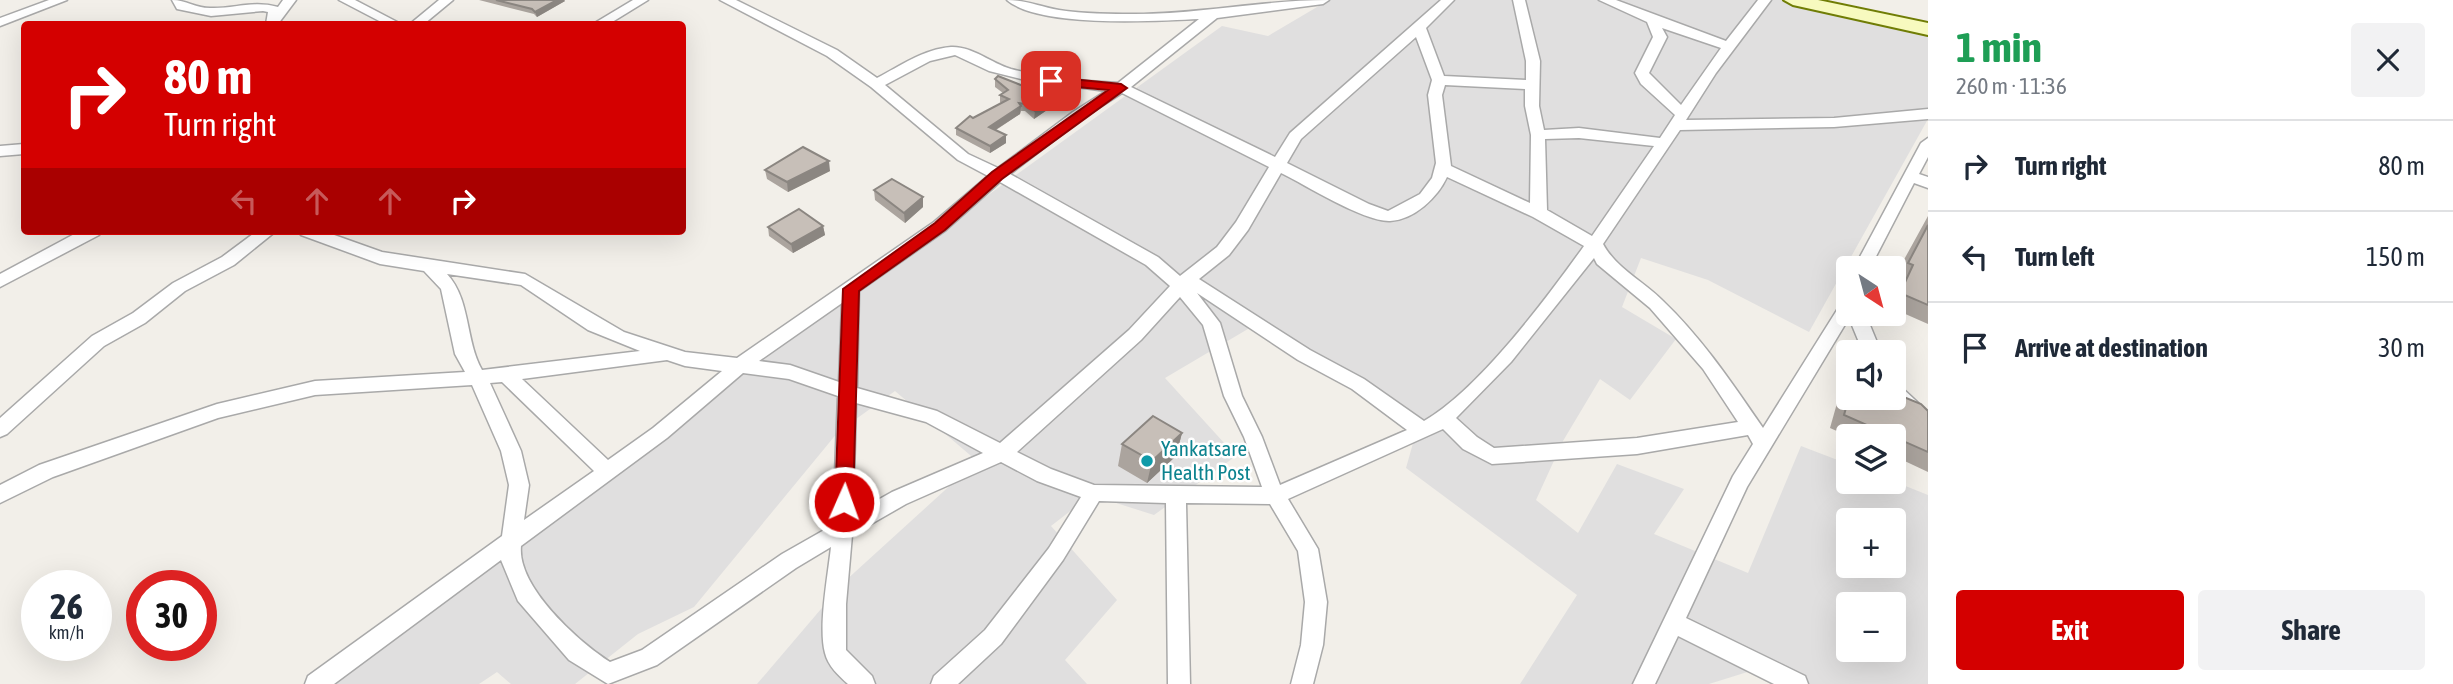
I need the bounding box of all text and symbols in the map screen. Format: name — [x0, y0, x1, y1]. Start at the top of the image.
text: 1 min — [1956, 23, 2042, 71]
button: close — [2351, 23, 2425, 97]
text: 80 m — [164, 48, 252, 104]
icon: right — [49, 49, 140, 140]
pin — [1021, 51, 1081, 111]
icon: arrive — [1032, 62, 1070, 100]
text: 260 m · 11:36 — [1956, 73, 2067, 99]
text: Turn right — [164, 106, 277, 143]
icon: right — [1956, 147, 1994, 185]
text: Turn right — [2015, 151, 2106, 181]
text: 80 m — [2378, 151, 2425, 181]
icon: left — [225, 182, 263, 220]
icon: ahead — [298, 182, 336, 220]
icon: ahead — [371, 182, 409, 220]
icon: right — [444, 182, 482, 220]
icon: left — [1956, 238, 1994, 276]
text: Turn left — [2015, 242, 2095, 272]
text: 150 m — [2366, 242, 2425, 272]
north arrow — [1836, 256, 1906, 326]
map controls — [1836, 256, 1906, 662]
icon: arrive — [1956, 329, 1994, 367]
text: Arrive at destination — [2015, 333, 2208, 363]
text: 30 m — [2378, 333, 2425, 363]
button: sound — [1836, 340, 1906, 410]
button: layers — [1836, 424, 1906, 494]
place label: Yankatsare Health Post — [1161, 436, 1251, 484]
marker: Yankatsare Health Post — [1139, 453, 1155, 469]
position arrow — [807, 465, 881, 539]
button: + — [1836, 508, 1906, 578]
speed limit sign: 30 — [126, 570, 217, 661]
text: 26 — [50, 586, 83, 626]
button: Exit — [1956, 590, 2184, 670]
button: Share — [2198, 590, 2425, 670]
button: − — [1836, 592, 1906, 662]
text: km/h — [49, 622, 84, 643]

